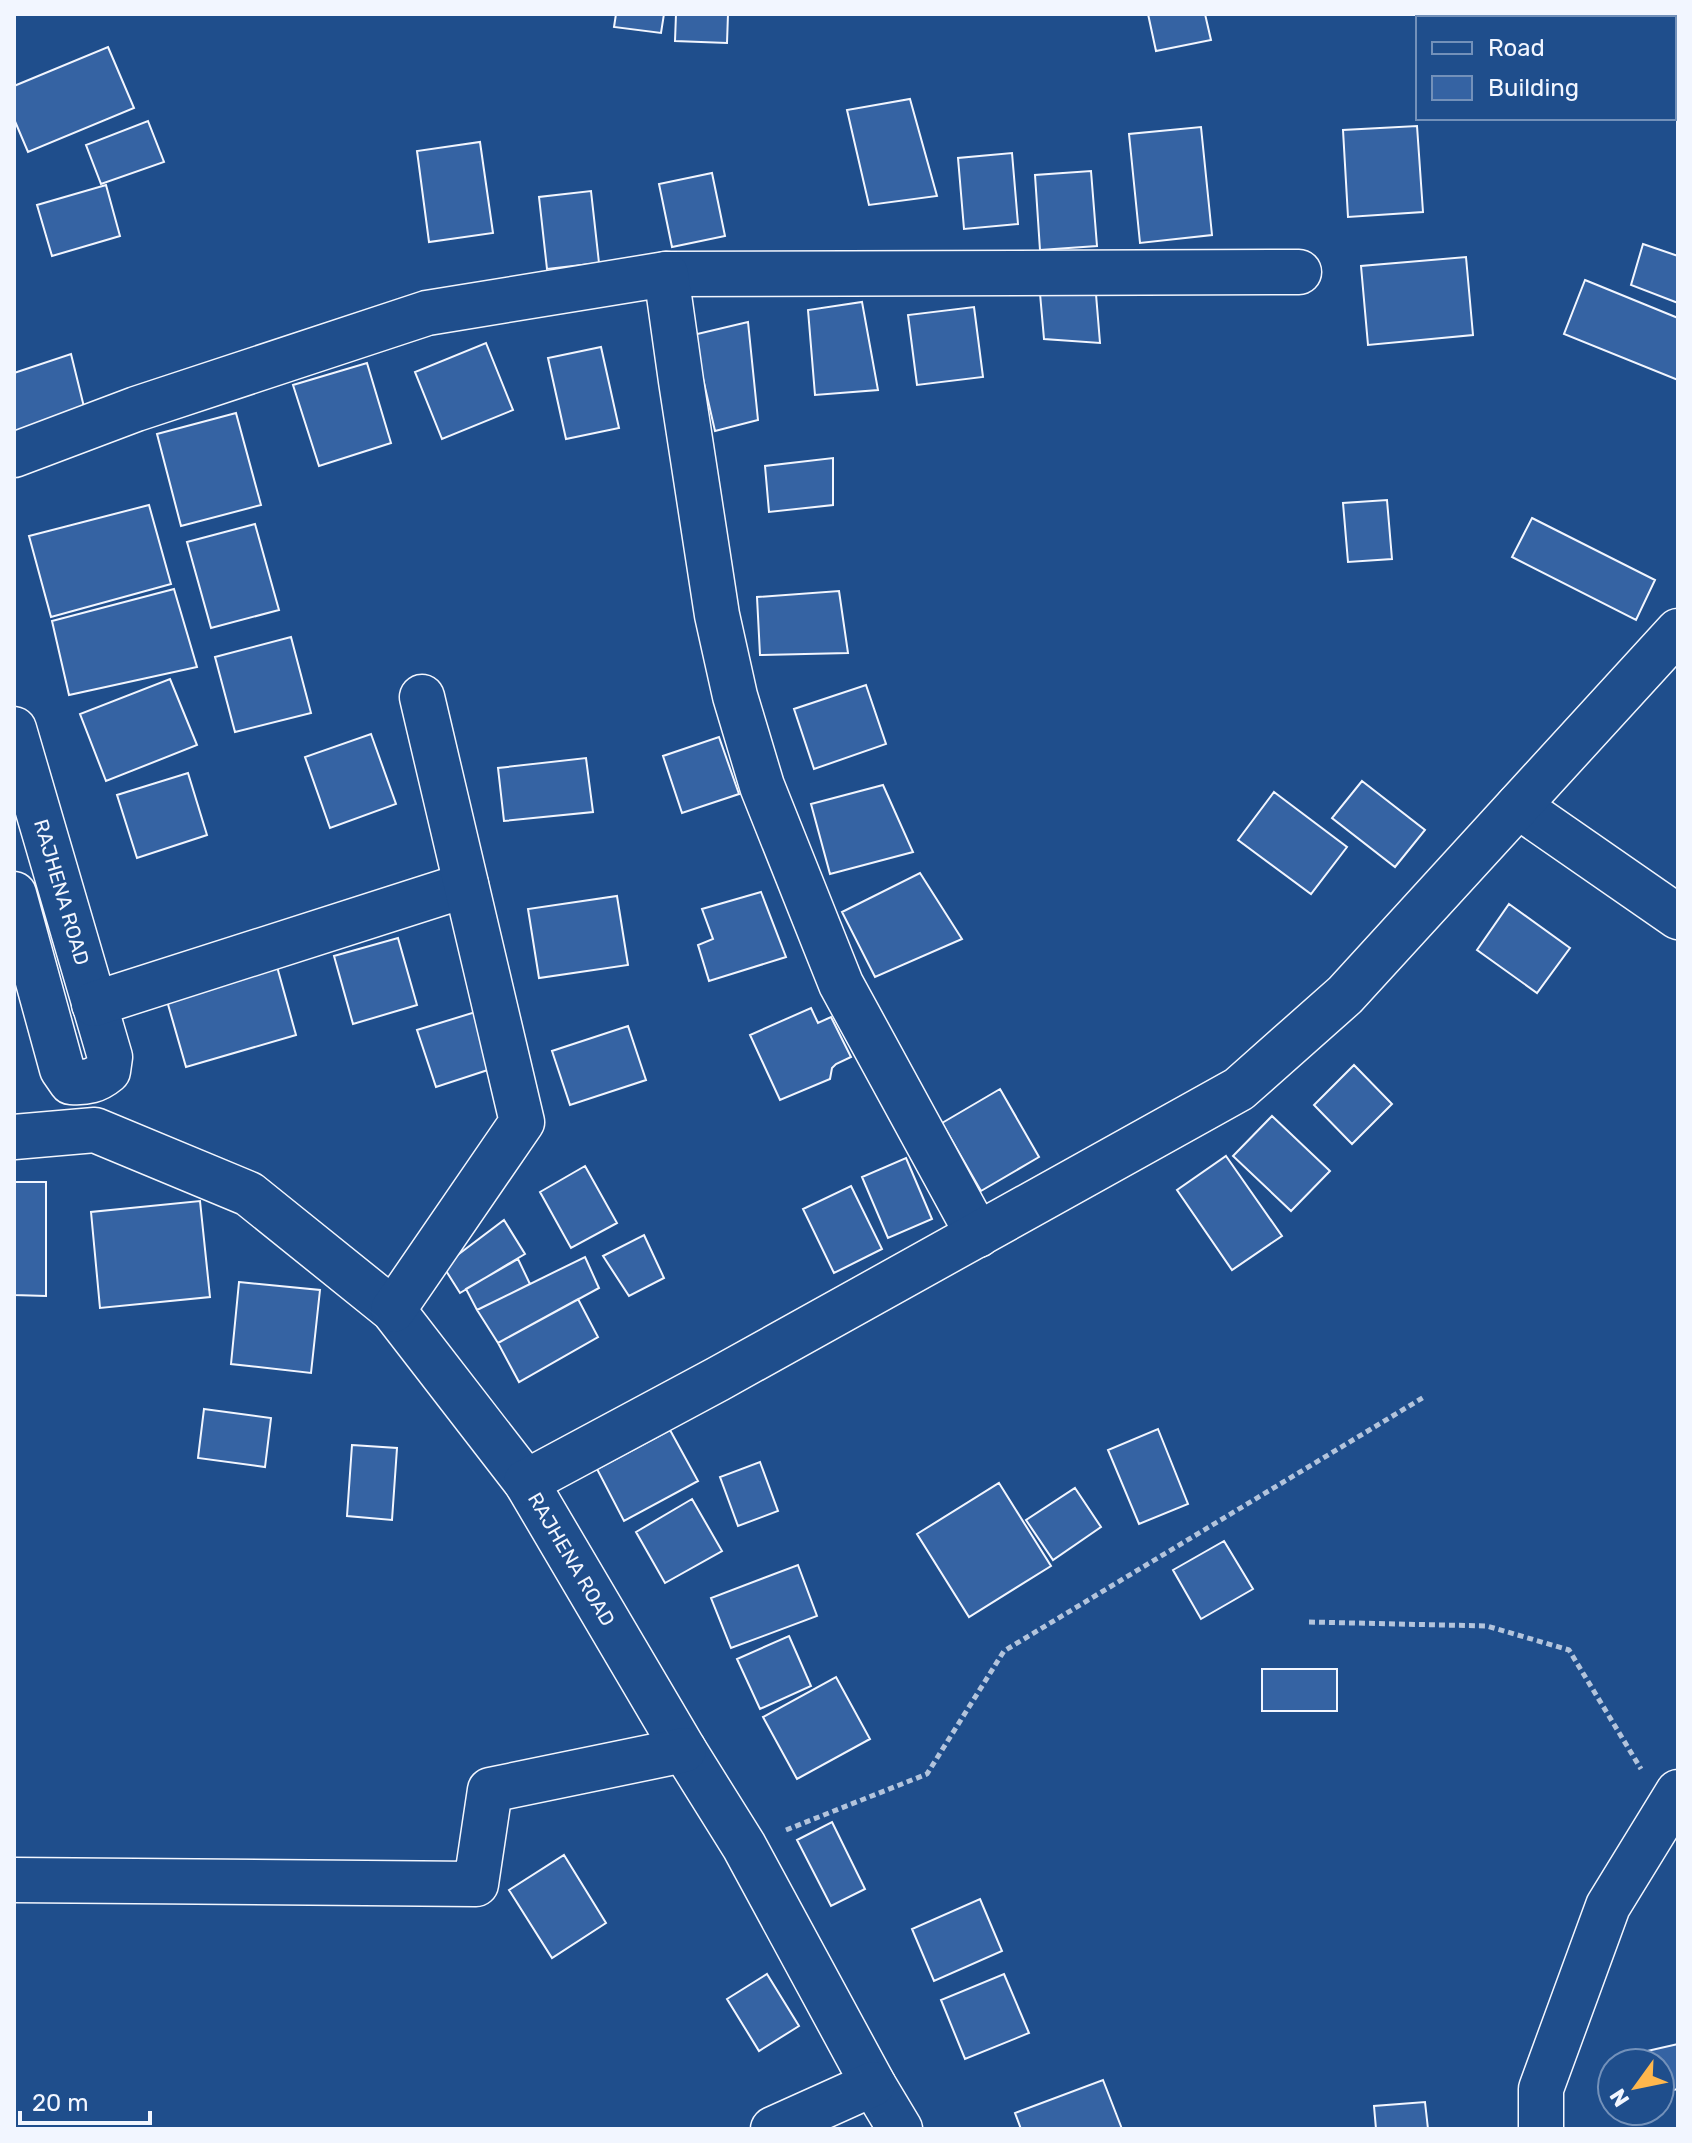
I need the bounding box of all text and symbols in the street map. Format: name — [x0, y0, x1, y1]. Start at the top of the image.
legend — [1416, 16, 1676, 120]
text: Road — [1488, 34, 1545, 62]
text: Building — [1488, 74, 1579, 102]
street label: RAJHENA ROAD — [29, 816, 94, 968]
street label: RAJHENA ROAD — [523, 1488, 620, 1630]
north arrow — [1596, 2047, 1676, 2127]
scale bar — [20, 2075, 150, 2125]
text: N — [1604, 2084, 1635, 2112]
text: 20 m — [32, 2089, 89, 2117]

